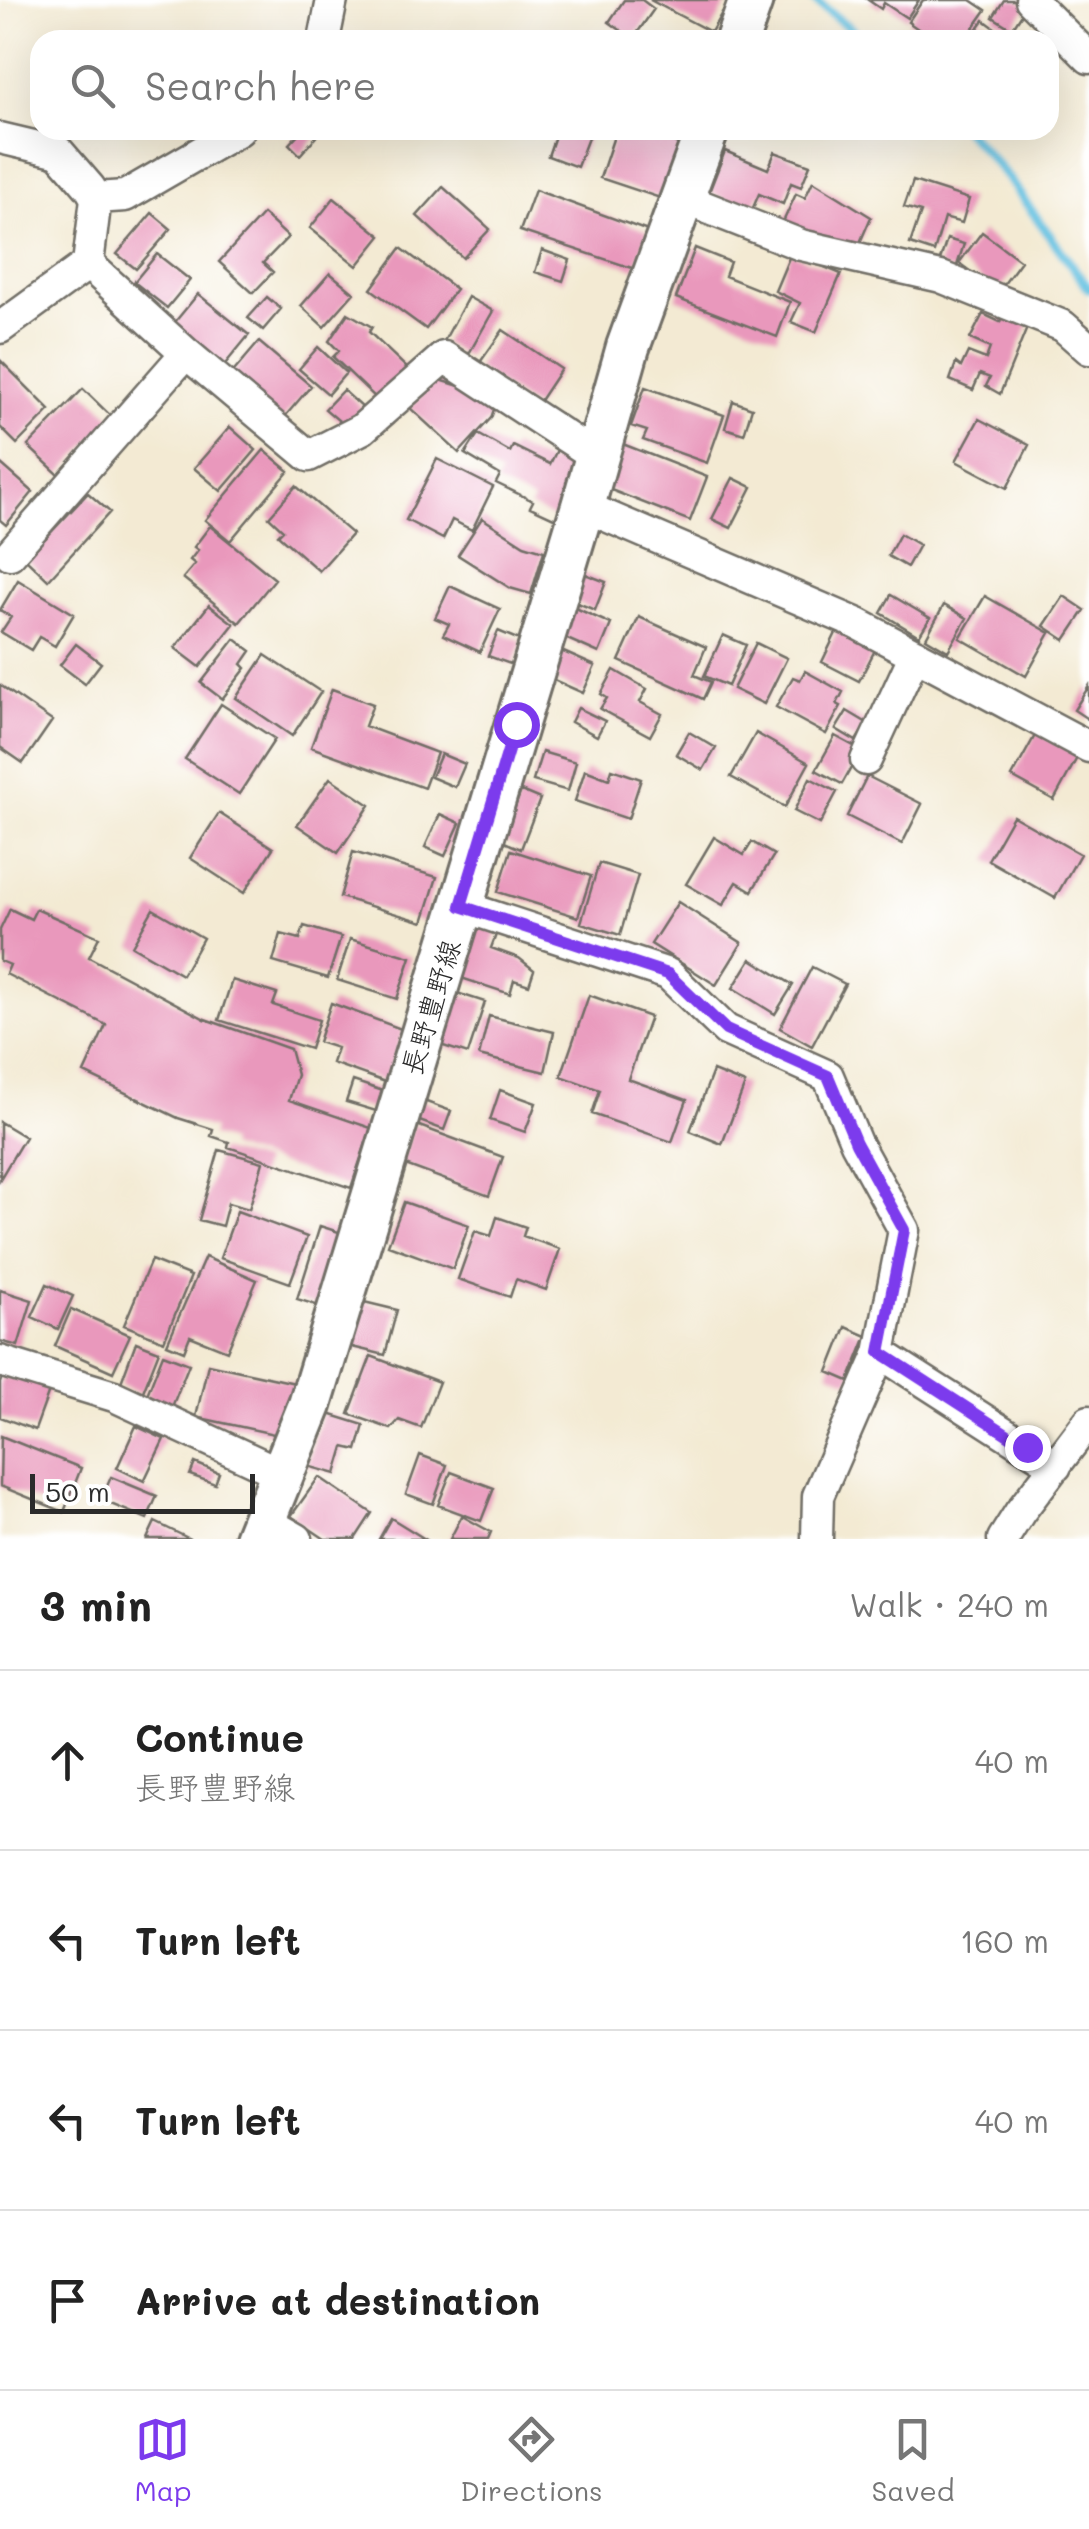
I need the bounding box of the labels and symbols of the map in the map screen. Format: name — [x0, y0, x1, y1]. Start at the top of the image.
route start — [494, 702, 540, 748]
street label: 長野豊野線 — [392, 935, 468, 1079]
route end — [1005, 1425, 1051, 1471]
scale bar — [30, 1469, 255, 1514]

